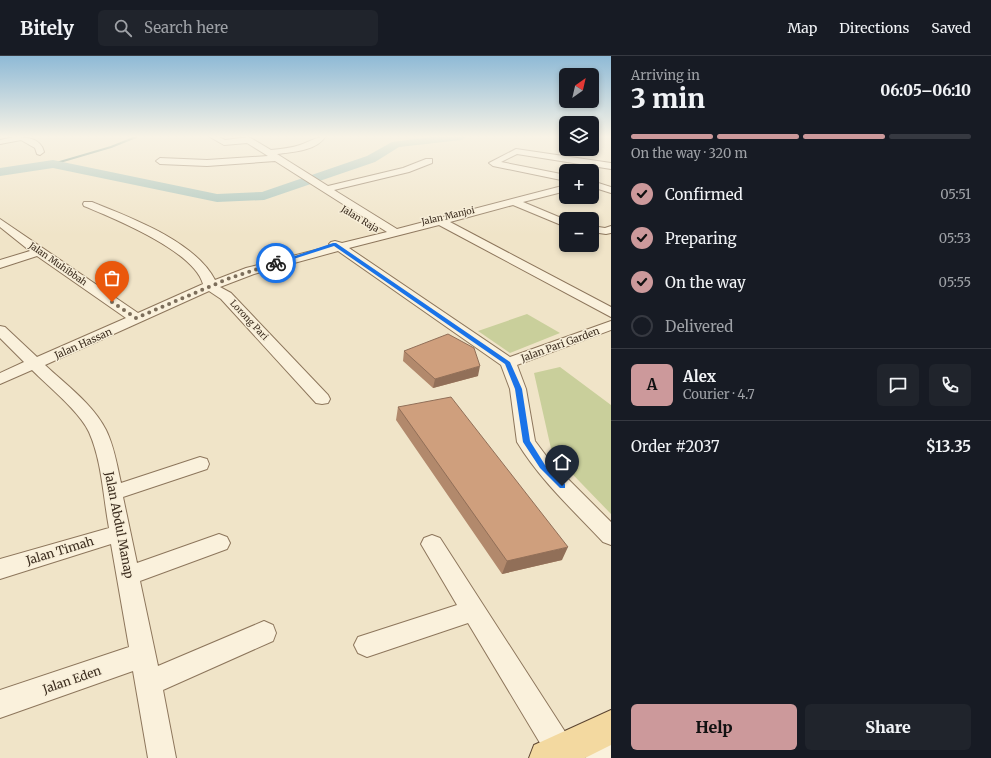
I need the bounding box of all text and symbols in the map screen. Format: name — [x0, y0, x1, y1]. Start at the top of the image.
search box — [98, 10, 378, 46]
text: Bitely — [20, 16, 74, 40]
icon: search — [112, 17, 134, 39]
text: Search here — [144, 18, 228, 37]
text: Map — [787, 19, 817, 37]
text: Directions — [839, 19, 909, 37]
text: Saved — [931, 19, 971, 37]
text: Arriving in — [631, 67, 700, 84]
north arrow — [559, 68, 599, 108]
map controls — [559, 68, 599, 252]
text: 06:05–06:10 — [880, 81, 971, 100]
text: 3 min — [631, 82, 705, 115]
button: layers — [559, 116, 599, 156]
text: On the way · 320 m — [631, 145, 747, 162]
button: + — [559, 164, 599, 204]
icon: check — [631, 183, 653, 205]
text: Confirmed — [665, 185, 743, 204]
text: 05:51 — [940, 186, 971, 203]
street label: Jalan Raja — [338, 202, 381, 234]
street label: Jalan Manjoi — [419, 204, 476, 227]
button: − — [559, 212, 599, 252]
icon: check — [631, 227, 653, 249]
text: Preparing — [665, 229, 737, 248]
text: 05:53 — [939, 230, 971, 247]
street label: Jalan Muhibbah — [26, 239, 89, 288]
courier — [256, 243, 296, 283]
icon: bike — [265, 252, 287, 274]
pin — [95, 261, 129, 302]
icon: bag — [101, 267, 123, 289]
icon: check — [631, 271, 653, 293]
text: On the way — [665, 273, 746, 292]
text: 05:55 — [939, 274, 971, 291]
street label: Lorong Pari — [228, 297, 271, 342]
text: Delivered — [665, 317, 733, 336]
street label: Jalan Pari Garden — [518, 324, 602, 365]
street label: Jalan Hassan — [52, 325, 114, 362]
button: chat — [877, 364, 919, 406]
button: phone — [929, 364, 971, 406]
text: Alex — [683, 367, 716, 386]
text: A — [647, 375, 657, 394]
text: Courier · 4.7 — [683, 386, 755, 403]
text: Order #2037 — [631, 437, 720, 456]
text: $13.35 — [926, 437, 971, 456]
pin — [545, 445, 579, 486]
icon: home — [551, 451, 573, 473]
street label: Jalan Abdul Manap — [102, 469, 137, 580]
street label: Jalan Timah — [23, 533, 96, 568]
street label: Jalan Eden — [40, 663, 103, 697]
button: Help — [631, 704, 797, 750]
button: Share — [805, 704, 971, 750]

